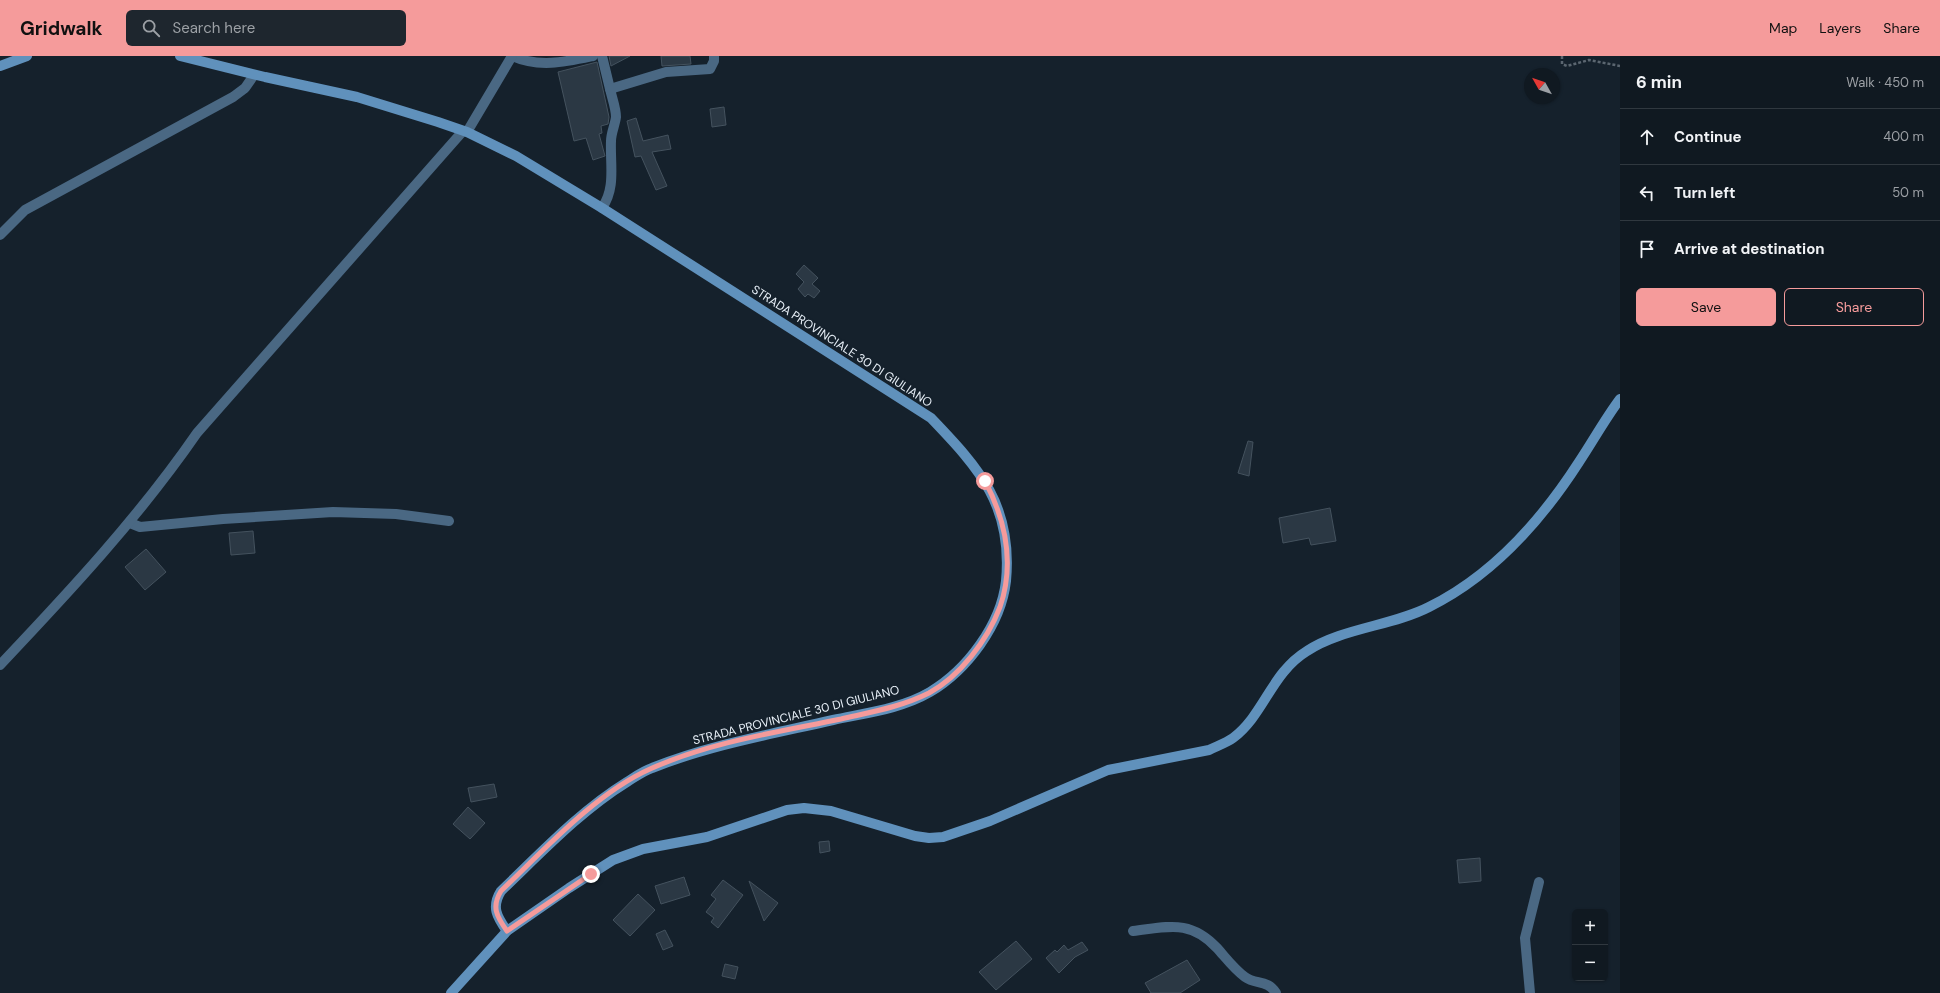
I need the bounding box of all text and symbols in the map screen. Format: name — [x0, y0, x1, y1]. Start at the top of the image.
search box — [126, 10, 406, 46]
text: Gridwalk — [20, 16, 102, 41]
icon: search — [140, 17, 162, 39]
text: Search here — [172, 18, 255, 38]
text: Map — [1769, 19, 1797, 37]
text: Layers — [1819, 19, 1861, 37]
text: Share — [1883, 19, 1920, 37]
north arrow — [1524, 68, 1560, 104]
text: 6 min — [1636, 71, 1682, 93]
text: Walk · 450 m — [1846, 74, 1924, 91]
icon: ahead — [1636, 126, 1658, 148]
text: Continue — [1674, 127, 1742, 147]
text: 400 m — [1883, 128, 1924, 145]
icon: left — [1636, 182, 1658, 204]
text: Turn left — [1674, 183, 1735, 203]
text: 50 m — [1892, 184, 1924, 201]
icon: arrive — [1636, 238, 1658, 260]
text: Arrive at destination — [1674, 239, 1825, 259]
street label: STRADA PROVINCIALE 30 DI GIULIANO — [749, 281, 935, 411]
button: Save — [1636, 288, 1776, 326]
button: Share — [1784, 288, 1924, 326]
route start — [976, 472, 994, 490]
street label: STRADA PROVINCIALE 30 DI GIULIANO — [691, 682, 901, 748]
route end — [582, 865, 600, 883]
map controls — [1572, 909, 1608, 981]
button: + — [1572, 909, 1608, 945]
button: − — [1572, 945, 1608, 981]

